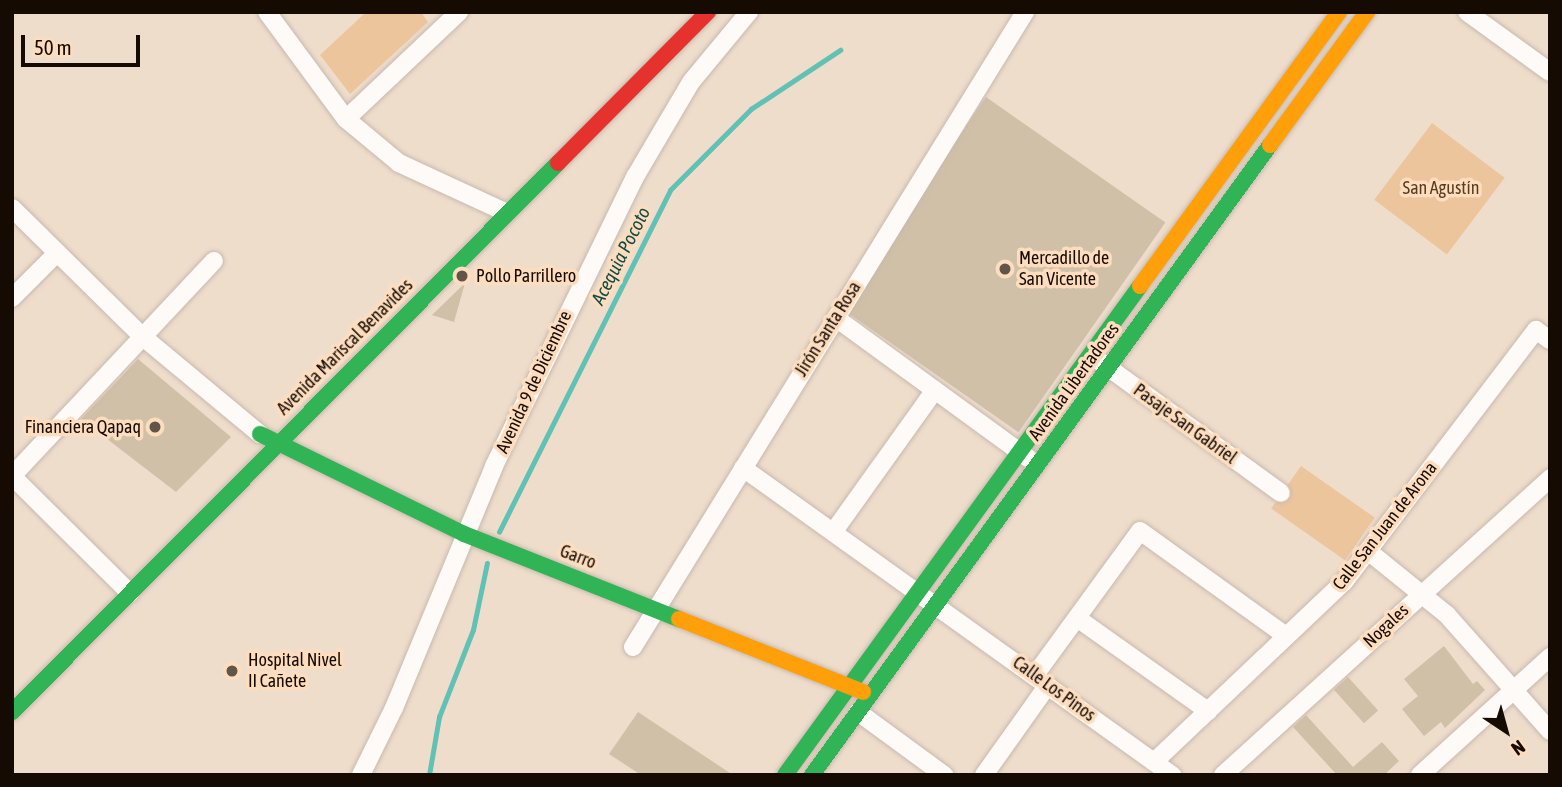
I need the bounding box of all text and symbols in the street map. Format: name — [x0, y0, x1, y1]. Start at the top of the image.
scale bar — [24, 21, 144, 65]
text: 50 m — [34, 35, 72, 59]
park label: San Agustín — [1403, 177, 1479, 199]
water label: Acequia Pocoto — [587, 203, 655, 309]
place label: Mercadillo de San Vicente — [1019, 248, 1109, 290]
marker: Mercadillo de San Vicente — [997, 261, 1013, 277]
place label: Pollo Parrillero — [476, 265, 576, 287]
marker: Pollo Parrillero — [454, 268, 470, 284]
street label: Avenida Mariscal Benavides — [273, 275, 417, 419]
street label: Jirón Santa Rosa — [790, 278, 866, 380]
street label: Avenida 9 de Diciembre — [492, 307, 576, 457]
street label: Avenida Libertadores — [1024, 319, 1124, 445]
street label: Pasaje San Gabriel — [1129, 379, 1241, 469]
place label: Financiera Qapaq — [25, 416, 141, 438]
marker: Financiera Qapaq — [147, 419, 163, 435]
street label: Calle San Juan de Arona — [1328, 458, 1442, 594]
street label: Garro — [557, 540, 599, 574]
street label: Nogales — [1359, 600, 1413, 652]
place label: Hospital Nivel II Cañete — [248, 650, 342, 692]
street label: Calle Los Pinos — [1008, 652, 1100, 726]
marker: Hospital Nivel II Cañete — [222, 661, 242, 681]
north arrow — [1471, 696, 1541, 766]
text: N — [1507, 736, 1529, 760]

